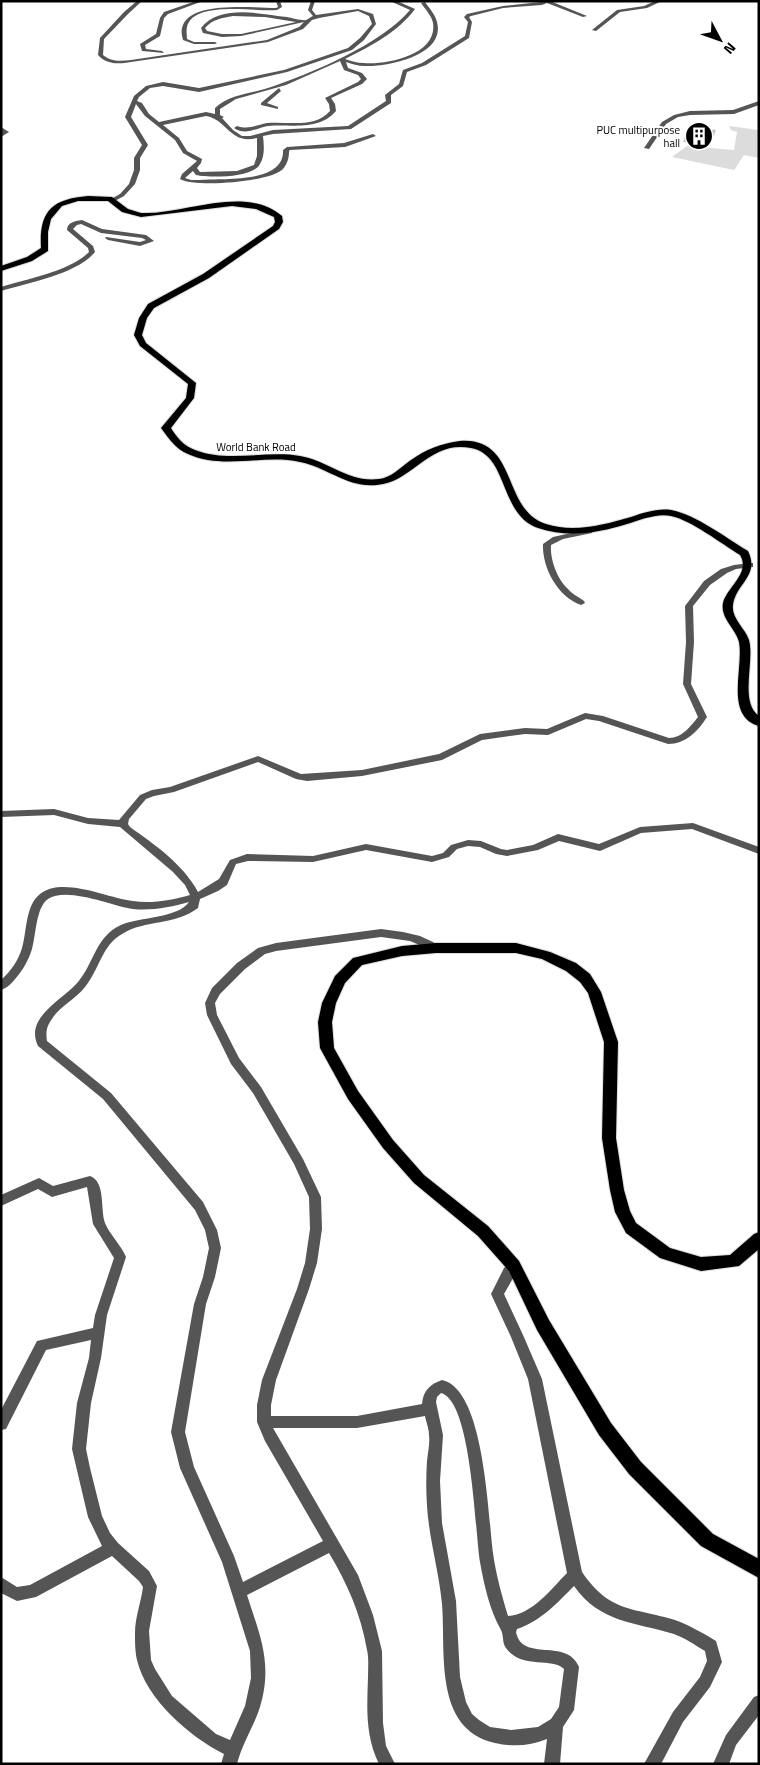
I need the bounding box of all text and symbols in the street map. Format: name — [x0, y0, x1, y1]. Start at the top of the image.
north arrow — [695, 15, 745, 65]
text: N — [719, 38, 741, 59]
building icon: PUC multipurpose hall — [684, 121, 714, 151]
place label: PUC multipurpose hall — [596, 122, 680, 151]
street label: World Bank Road — [216, 439, 296, 455]

